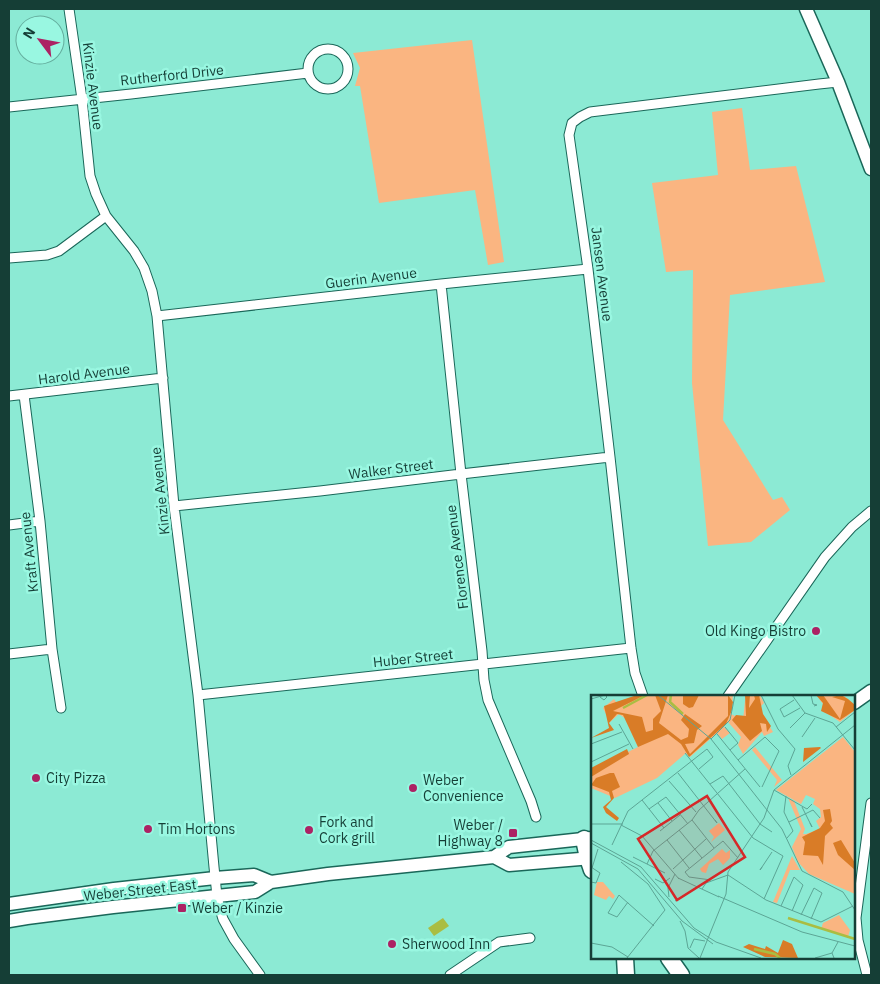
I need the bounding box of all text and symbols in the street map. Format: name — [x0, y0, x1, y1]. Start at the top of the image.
north arrow — [15, 15, 65, 65]
text: N — [19, 24, 39, 42]
street label: Kinzie Avenue — [79, 41, 107, 131]
street label: Rutherford Drive — [119, 61, 225, 89]
street label: Jansen Avenue — [587, 226, 617, 323]
street label: Guerin Avenue — [324, 263, 418, 293]
street label: Harold Avenue — [37, 359, 131, 389]
street label: Kinzie Avenue — [146, 446, 174, 536]
street label: Walker Street — [348, 455, 435, 483]
street label: Florence Avenue — [442, 504, 472, 610]
street label: Kraft Avenue — [16, 511, 42, 593]
place label: Old Kingo Bistro — [705, 622, 806, 640]
marker: Old Kingo Bistro — [810, 625, 822, 637]
street label: Huber Street — [372, 645, 454, 671]
inset map — [591, 695, 855, 959]
place label: City Pizza — [46, 769, 106, 787]
place label: Weber Convenience — [423, 771, 504, 805]
marker: City Pizza — [30, 772, 42, 784]
marker: Weber Convenience — [407, 782, 419, 794]
place label: Fork and Cork grill — [319, 813, 375, 847]
place label: Weber / Highway 8 — [438, 816, 503, 850]
place label: Tim Hortons — [158, 820, 236, 838]
marker: Tim Hortons — [142, 823, 154, 835]
marker: Fork and Cork grill — [303, 824, 315, 836]
marker: Weber / Highway 8 — [507, 827, 519, 839]
street label: Weber Street East — [83, 875, 197, 905]
place label: Weber / Kinzie — [192, 899, 283, 917]
marker: Weber / Kinzie — [176, 902, 188, 914]
place label: Sherwood Inn — [402, 935, 490, 953]
marker: Sherwood Inn — [386, 938, 398, 950]

